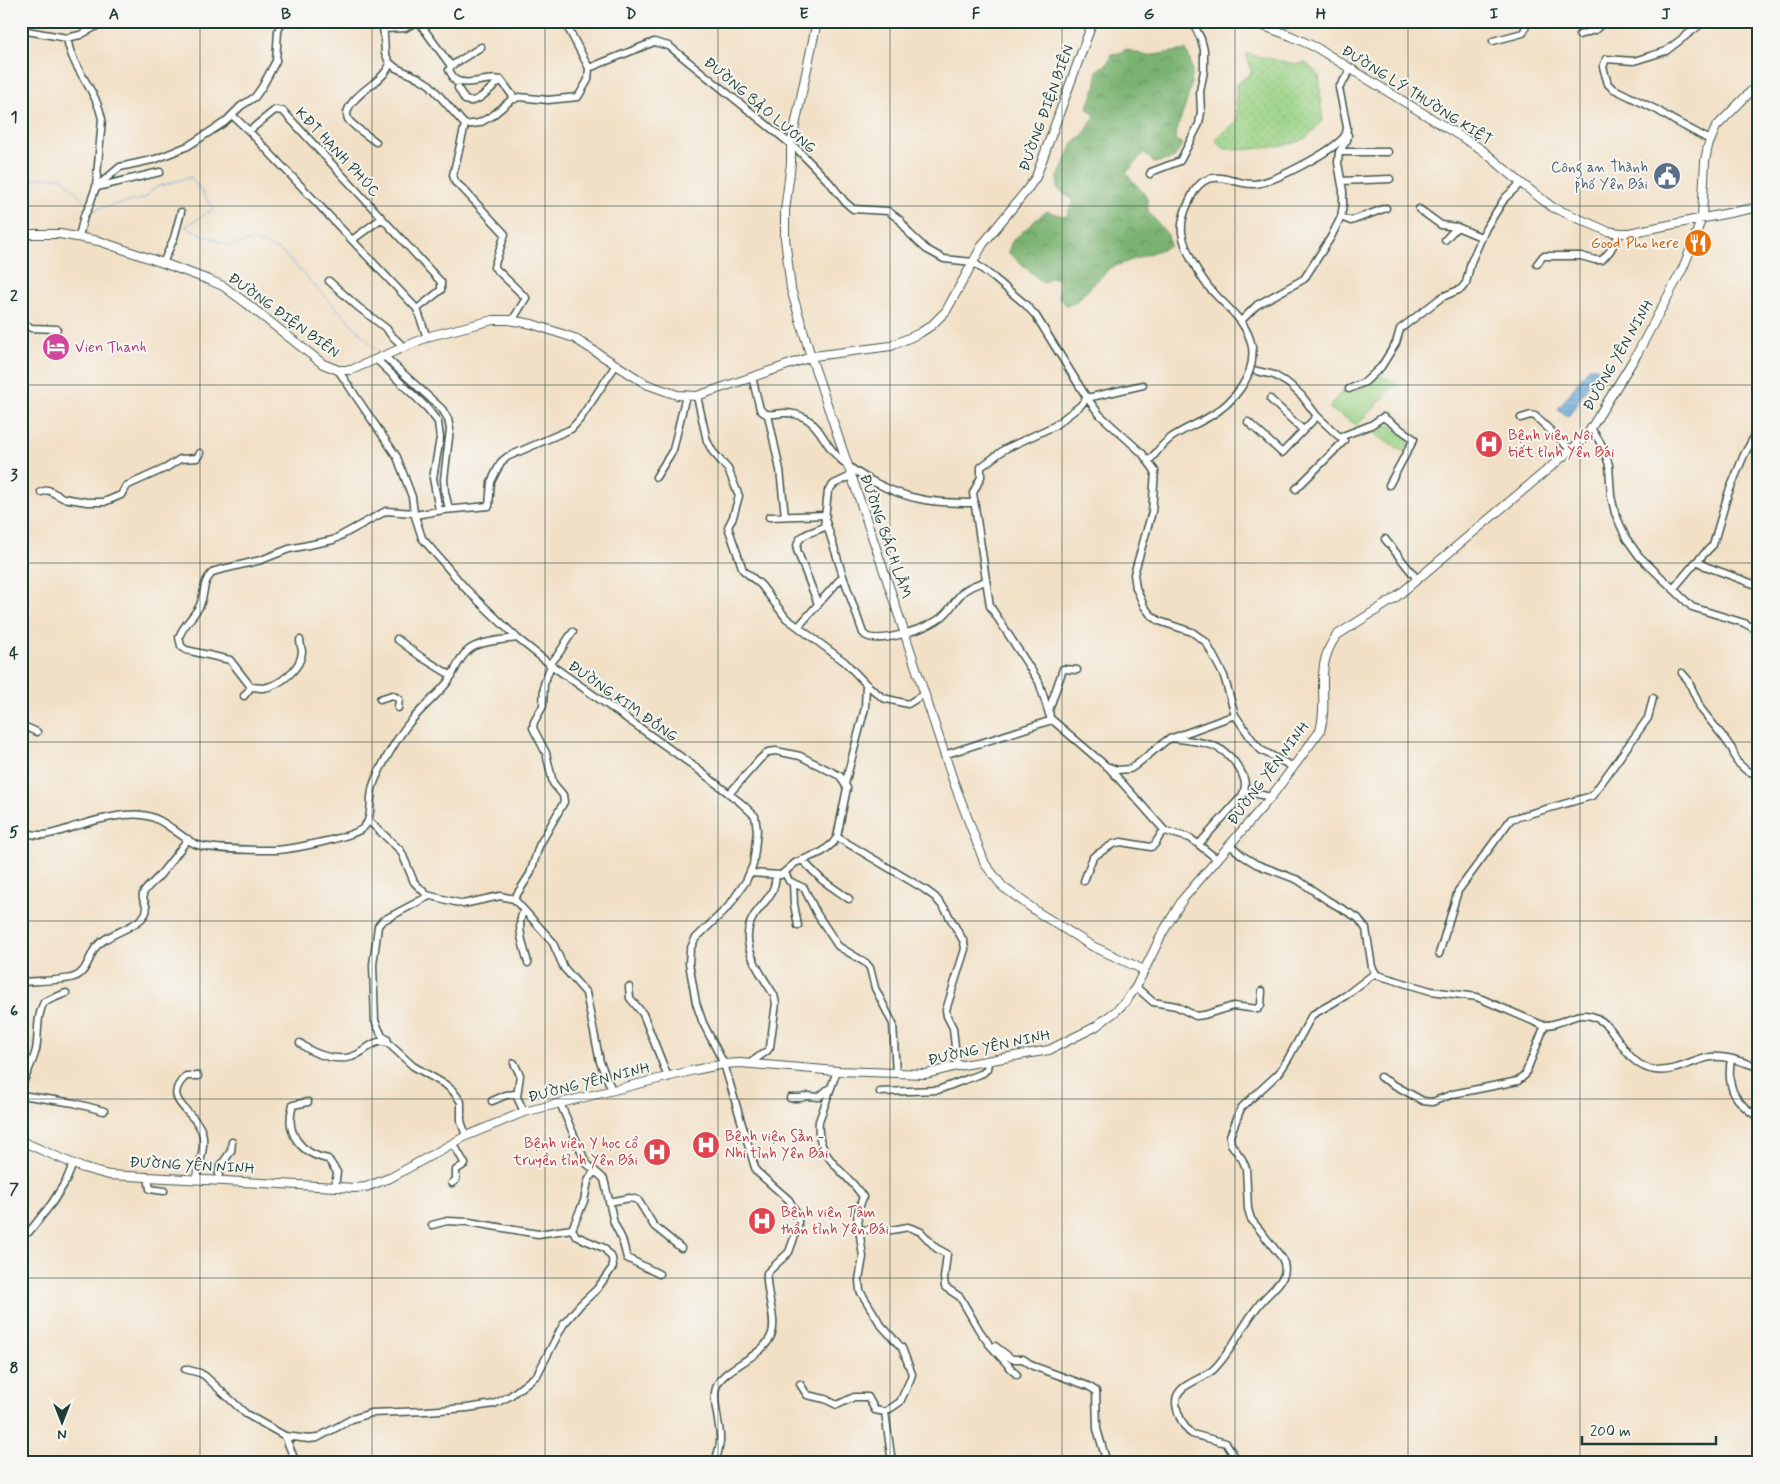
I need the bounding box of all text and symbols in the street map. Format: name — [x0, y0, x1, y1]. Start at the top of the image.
text: A — [109, 4, 119, 25]
text: B — [281, 4, 291, 25]
text: C — [453, 4, 465, 25]
text: D — [625, 4, 637, 25]
text: E — [799, 4, 809, 25]
text: F — [972, 4, 981, 25]
text: G — [1144, 4, 1155, 25]
text: H — [1316, 4, 1327, 25]
text: I — [1490, 4, 1499, 25]
text: J — [1661, 4, 1671, 25]
street label: ĐƯỜNG LÝ THƯỜNG KIỆT — [1337, 40, 1496, 151]
street label: ĐƯỜNG ĐIỆN BIÊN — [1014, 42, 1079, 174]
street label: ĐƯỜNG BẢO LƯƠNG — [699, 53, 820, 159]
street label: KĐT HẠNH PHÚC — [290, 103, 384, 202]
text: 1 — [10, 107, 18, 128]
place label: Công an Thành phố Yên Bái — [1551, 158, 1648, 195]
public building icon: Công an Thành phố Yên Bái — [1652, 161, 1682, 191]
restaurant icon: Good Pho here — [1683, 228, 1713, 258]
place label: Good Pho here — [1591, 234, 1679, 254]
street label: ĐƯỜNG ĐIỆN BIÊN — [224, 268, 344, 363]
text: 2 — [10, 286, 18, 307]
street label: ĐƯỜNG YÊN NINH — [1579, 296, 1659, 415]
hotel icon: Vien Thanh — [41, 332, 71, 362]
place label: Vien Thanh — [75, 338, 147, 358]
place label: Bệnh viện Nội tiết tỉnh Yên Bái — [1508, 426, 1614, 463]
hospital icon: Bệnh viện Nội tiết tỉnh Yên Bái — [1474, 429, 1504, 459]
text: 3 — [10, 465, 18, 486]
street label: ĐƯỜNG BÁCH LẪM — [854, 471, 917, 601]
text: 4 — [9, 643, 19, 664]
street label: ĐƯỜNG KIM ĐỒNG — [564, 656, 682, 747]
street label: ĐƯỜNG YÊN NINH — [1223, 718, 1315, 830]
text: 5 — [9, 822, 19, 843]
text: 6 — [10, 1001, 18, 1022]
street label: ĐƯỜNG YÊN NINH — [926, 1025, 1053, 1071]
street label: ĐƯỜNG YÊN NINH — [526, 1058, 653, 1108]
place label: Bệnh viện Sản - Nhi tỉnh Yên Bái — [725, 1127, 828, 1164]
hospital icon: Bệnh viện Sản - Nhi tỉnh Yên Bái — [691, 1130, 721, 1160]
place label: Bệnh viện Y học cổ truyền tỉnh Yên Bái — [512, 1134, 639, 1171]
hospital icon: Bệnh viện Y học cổ truyền tỉnh Yên Bái — [642, 1137, 672, 1167]
street label: ĐƯỜNG YÊN NINH — [129, 1153, 255, 1179]
text: 7 — [9, 1179, 19, 1200]
place label: Bệnh viện Tâm thần tỉnh Yên Bái — [781, 1203, 889, 1240]
hospital icon: Bệnh viện Tâm thần tỉnh Yên Bái — [747, 1206, 777, 1236]
text: 8 — [9, 1358, 19, 1379]
north arrow — [38, 1396, 88, 1446]
scale bar — [1582, 1414, 1716, 1446]
text: 200 m — [1590, 1422, 1631, 1442]
text: N — [57, 1425, 67, 1443]

